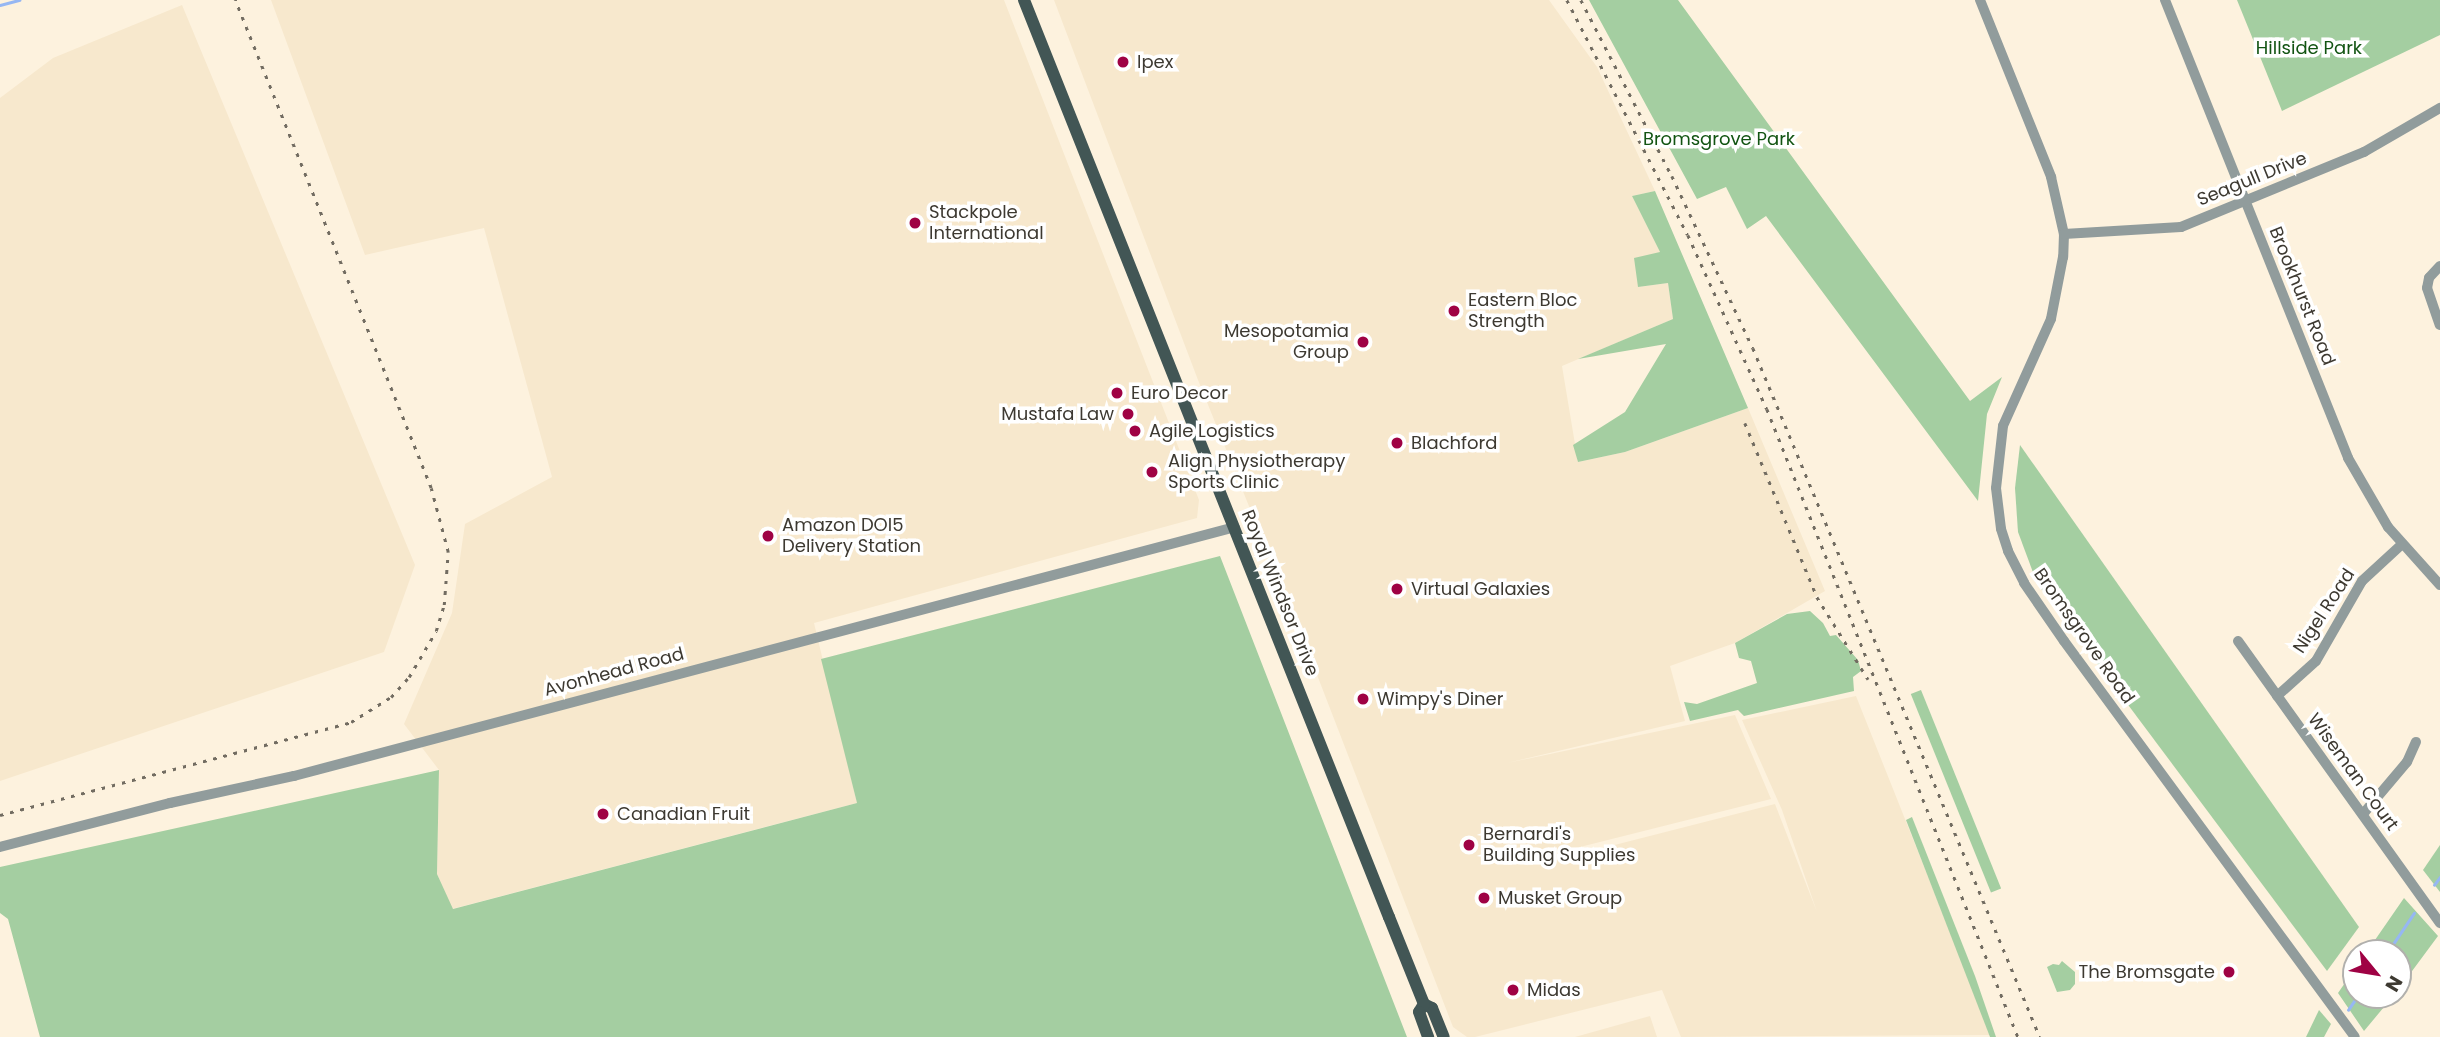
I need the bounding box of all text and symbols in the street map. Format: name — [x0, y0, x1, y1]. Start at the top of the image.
park label: Hillside Park — [2256, 37, 2362, 59]
place label: Ipex — [1137, 51, 1173, 73]
marker: Ipex — [1115, 54, 1131, 70]
park label: Bromsgrove Park — [1643, 128, 1795, 150]
street label: Seagull Drive — [2194, 147, 2310, 211]
place label: Stackpole International — [929, 202, 1044, 244]
marker: Stackpole International — [907, 215, 923, 231]
street label: Brookhurst Road — [2264, 224, 2340, 368]
place label: Eastern Bloc Strength — [1468, 290, 1577, 332]
marker: Eastern Bloc Strength — [1446, 303, 1462, 319]
place label: Mesopotamia Group — [1224, 321, 1349, 364]
marker: Mesopotamia Group — [1355, 334, 1371, 350]
place label: Euro Decor — [1131, 382, 1228, 404]
marker: Euro Decor — [1109, 385, 1125, 401]
place label: Mustafa Law — [1001, 403, 1114, 425]
marker: Mustafa Law — [1120, 406, 1136, 422]
place label: Agile Logistics — [1149, 420, 1275, 442]
marker: Agile Logistics — [1127, 423, 1143, 439]
place label: Blachford — [1411, 432, 1497, 454]
marker: Blachford — [1389, 435, 1405, 451]
place label: Align Physiotherapy Sports Clinic — [1168, 451, 1345, 494]
marker: Align Physiotherapy Sports Clinic — [1142, 462, 1162, 482]
street label: Royal Windsor Drive — [1237, 507, 1323, 679]
place label: Amazon DOI5 Delivery Station — [782, 515, 921, 558]
marker: Amazon DOI5 Delivery Station — [760, 528, 776, 544]
street label: Bromsgrove Road — [2029, 564, 2139, 708]
street label: Nigel Road — [2289, 565, 2359, 657]
place label: Virtual Galaxies — [1411, 578, 1550, 600]
marker: Virtual Galaxies — [1389, 581, 1405, 597]
street label: Avonhead Road — [542, 643, 686, 701]
place label: Wimpy's Diner — [1377, 688, 1503, 710]
marker: Wimpy's Diner — [1355, 691, 1371, 707]
street label: Wiseman Court — [2303, 709, 2403, 835]
place label: Canadian Fruit — [617, 803, 750, 825]
marker: Canadian Fruit — [595, 806, 611, 822]
place label: Bernardi's Building Supplies — [1483, 824, 1635, 866]
marker: Bernardi's Building Supplies — [1461, 837, 1477, 853]
place label: Musket Group — [1498, 887, 1622, 909]
marker: Musket Group — [1476, 890, 1492, 906]
north arrow — [2342, 939, 2412, 1009]
place label: The Bromsgate — [2079, 961, 2215, 983]
marker: The Bromsgate — [2221, 964, 2237, 980]
text: N — [2379, 971, 2409, 997]
place label: Midas — [1527, 979, 1581, 1001]
marker: Midas — [1505, 982, 1521, 998]

